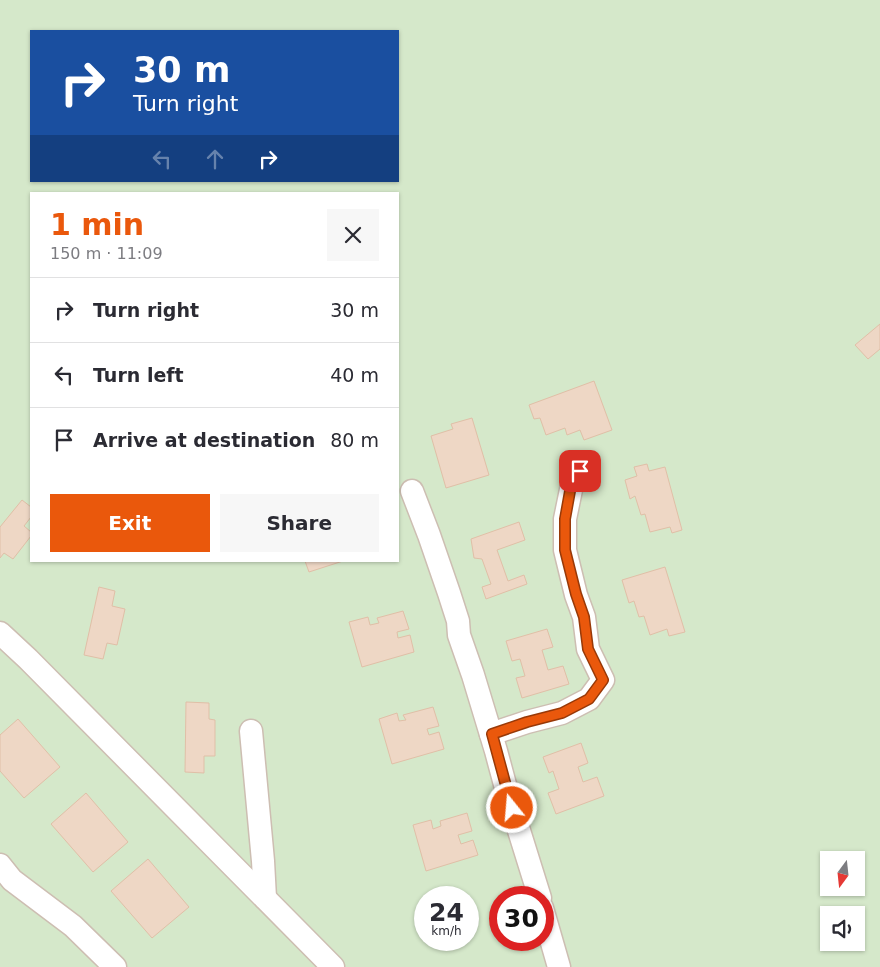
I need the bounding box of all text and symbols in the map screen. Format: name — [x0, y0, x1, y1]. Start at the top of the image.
icon: right — [50, 50, 115, 115]
text: 30 m — [133, 50, 230, 90]
text: Turn right — [133, 91, 238, 116]
icon: left — [148, 145, 176, 173]
icon: ahead — [201, 145, 229, 173]
icon: right — [254, 145, 282, 173]
text: 1 min — [50, 207, 144, 242]
button: close — [327, 209, 379, 261]
text: 150 m · 11:09 — [50, 244, 163, 263]
icon: right — [50, 296, 78, 324]
text: Turn right — [93, 299, 199, 321]
text: 30 m — [330, 299, 379, 321]
icon: left — [50, 361, 78, 389]
text: Turn left — [93, 364, 184, 386]
text: 40 m — [330, 364, 379, 386]
icon: arrive — [50, 426, 78, 454]
text: Arrive at destination — [93, 429, 315, 451]
text: 80 m — [330, 429, 379, 451]
pin — [559, 450, 601, 492]
icon: arrive — [566, 457, 594, 485]
button: Exit — [50, 494, 210, 552]
button: Share — [220, 494, 379, 552]
position arrow — [485, 781, 537, 833]
north arrow — [820, 851, 865, 896]
map controls — [820, 851, 865, 951]
speed limit sign: 30 — [489, 886, 554, 951]
text: 24 — [429, 898, 464, 927]
button: sound — [820, 906, 865, 951]
text: km/h — [431, 924, 462, 938]

